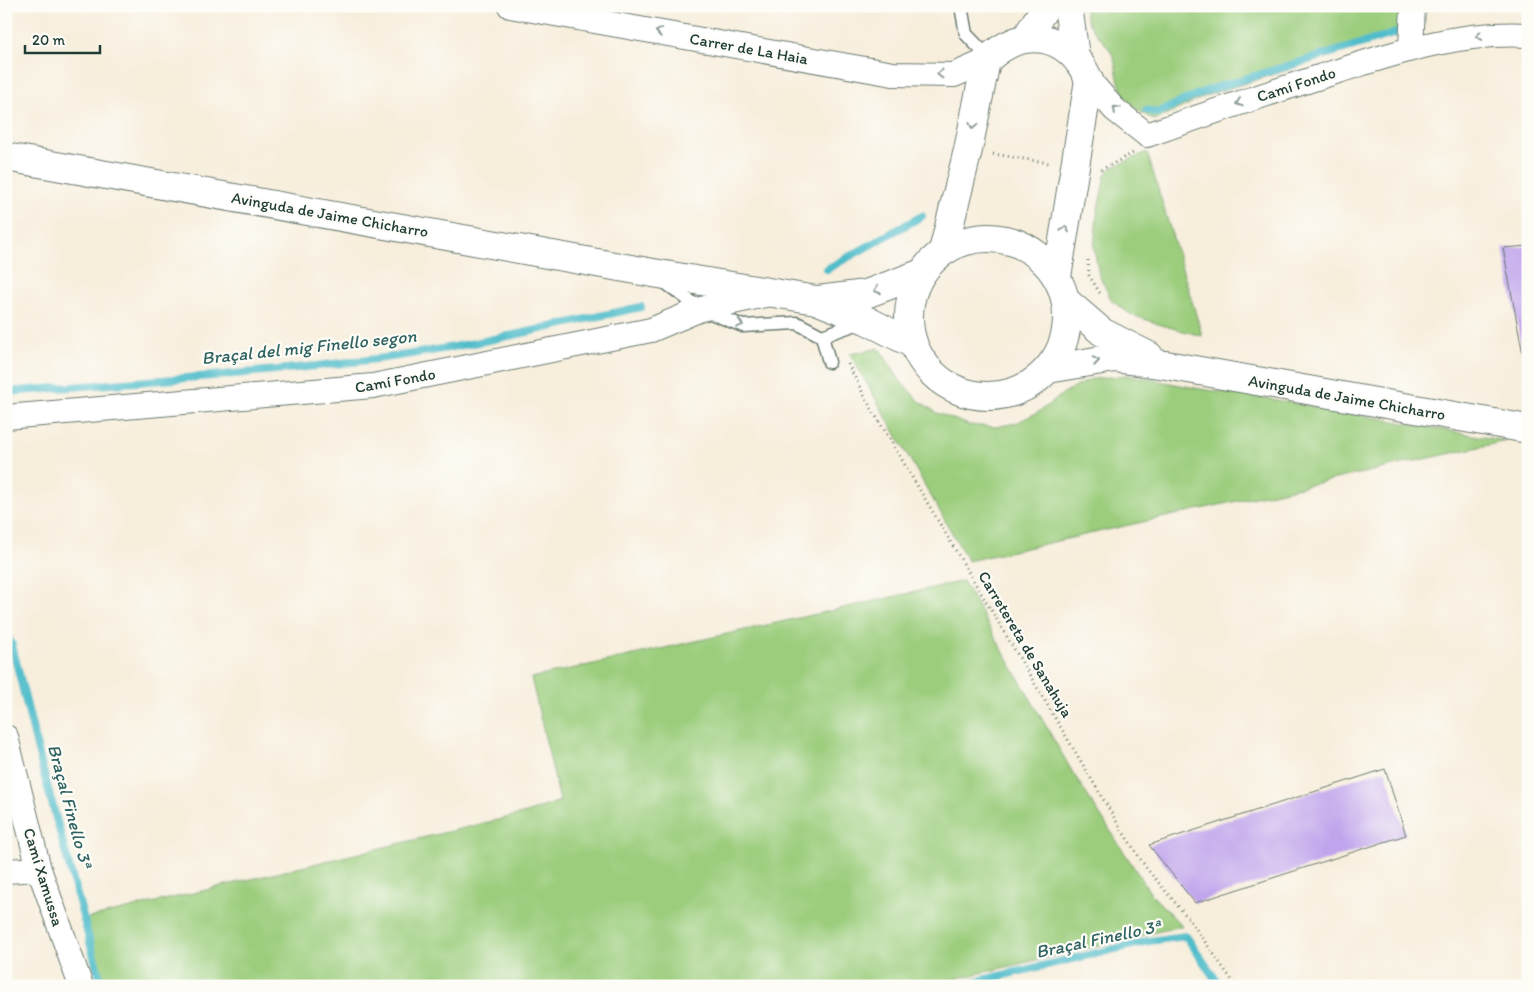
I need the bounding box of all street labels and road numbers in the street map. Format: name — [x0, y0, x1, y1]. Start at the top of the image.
street label: Carrer de La Haia — [688, 29, 810, 68]
street label: Camí Fondo — [1254, 63, 1338, 106]
street label: Avinguda de Jaime Chicharro — [230, 188, 430, 241]
street label: Camí Fondo — [353, 364, 437, 397]
street label: Avinguda de Jaime Chicharro — [1247, 371, 1447, 424]
street label: Carretereta de Sanahuja — [974, 568, 1077, 721]
street label: Camí Xamussa — [20, 826, 68, 929]

